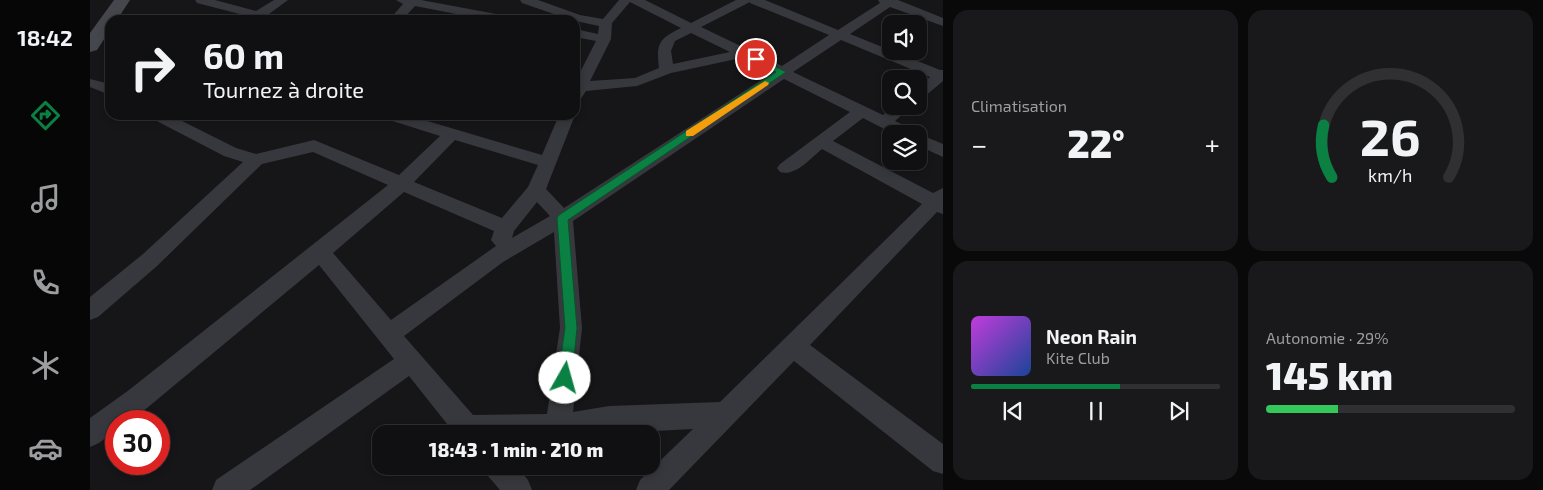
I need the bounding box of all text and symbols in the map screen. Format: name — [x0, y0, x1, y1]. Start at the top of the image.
map controls — [882, 15, 927, 170]
button: sound — [882, 15, 927, 60]
text: 18:42 — [17, 24, 73, 50]
text: 60 m — [203, 34, 284, 76]
icon: right — [120, 35, 185, 100]
pin — [735, 38, 777, 80]
icon: arrive — [742, 45, 770, 73]
button: search — [882, 70, 927, 115]
text: Tournez à droite — [203, 76, 364, 102]
text: Climatisation — [971, 96, 1067, 115]
icon: directions — [28, 98, 63, 133]
text: 26 — [1360, 104, 1421, 166]
text: 22° — [1067, 120, 1125, 166]
button: layers — [882, 125, 927, 170]
text: − — [971, 127, 987, 161]
text: + — [1205, 127, 1220, 161]
text: km/h — [1368, 164, 1413, 186]
icon: music — [28, 181, 63, 216]
icon: phone — [28, 265, 63, 300]
text: Neon Rain — [1046, 325, 1137, 348]
text: Autonomie · 29% — [1266, 328, 1389, 347]
icon: climate — [28, 348, 63, 383]
text: Kite Club — [1046, 348, 1110, 367]
position arrow — [538, 351, 590, 403]
text: 145 km — [1266, 352, 1393, 398]
icon: previous — [999, 397, 1027, 425]
icon: pause — [1082, 397, 1110, 425]
icon: next — [1165, 397, 1193, 425]
speed limit sign: 30 — [105, 410, 170, 475]
icon: car — [28, 431, 63, 466]
text: 18:43 · 1 min · 210 m — [429, 438, 603, 461]

